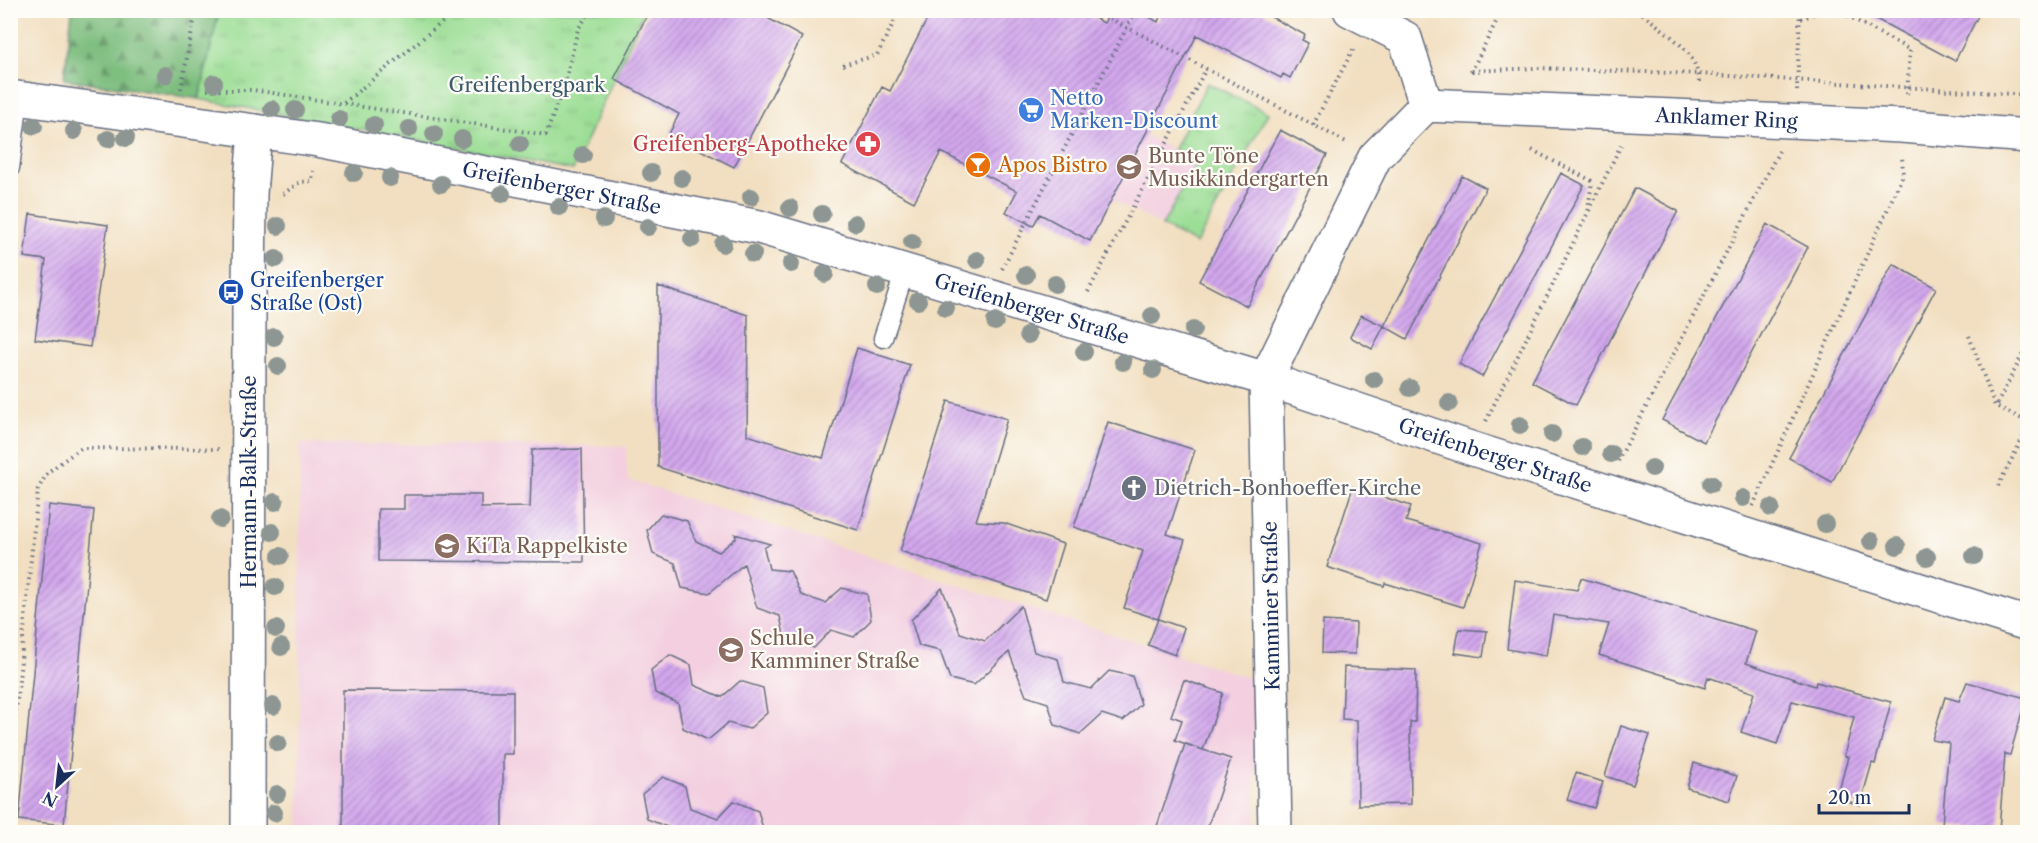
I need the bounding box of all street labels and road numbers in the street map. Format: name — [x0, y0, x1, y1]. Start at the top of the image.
street label: Anklamer Ring — [1654, 103, 1799, 133]
street label: Greifenberger Straße — [460, 157, 663, 219]
street label: Greifenberger Straße — [932, 268, 1132, 349]
street label: Hermann-Balk-Straße — [237, 376, 261, 588]
street label: Greifenberger Straße — [1395, 413, 1595, 498]
street label: Kamminer Straße — [1258, 521, 1284, 691]

